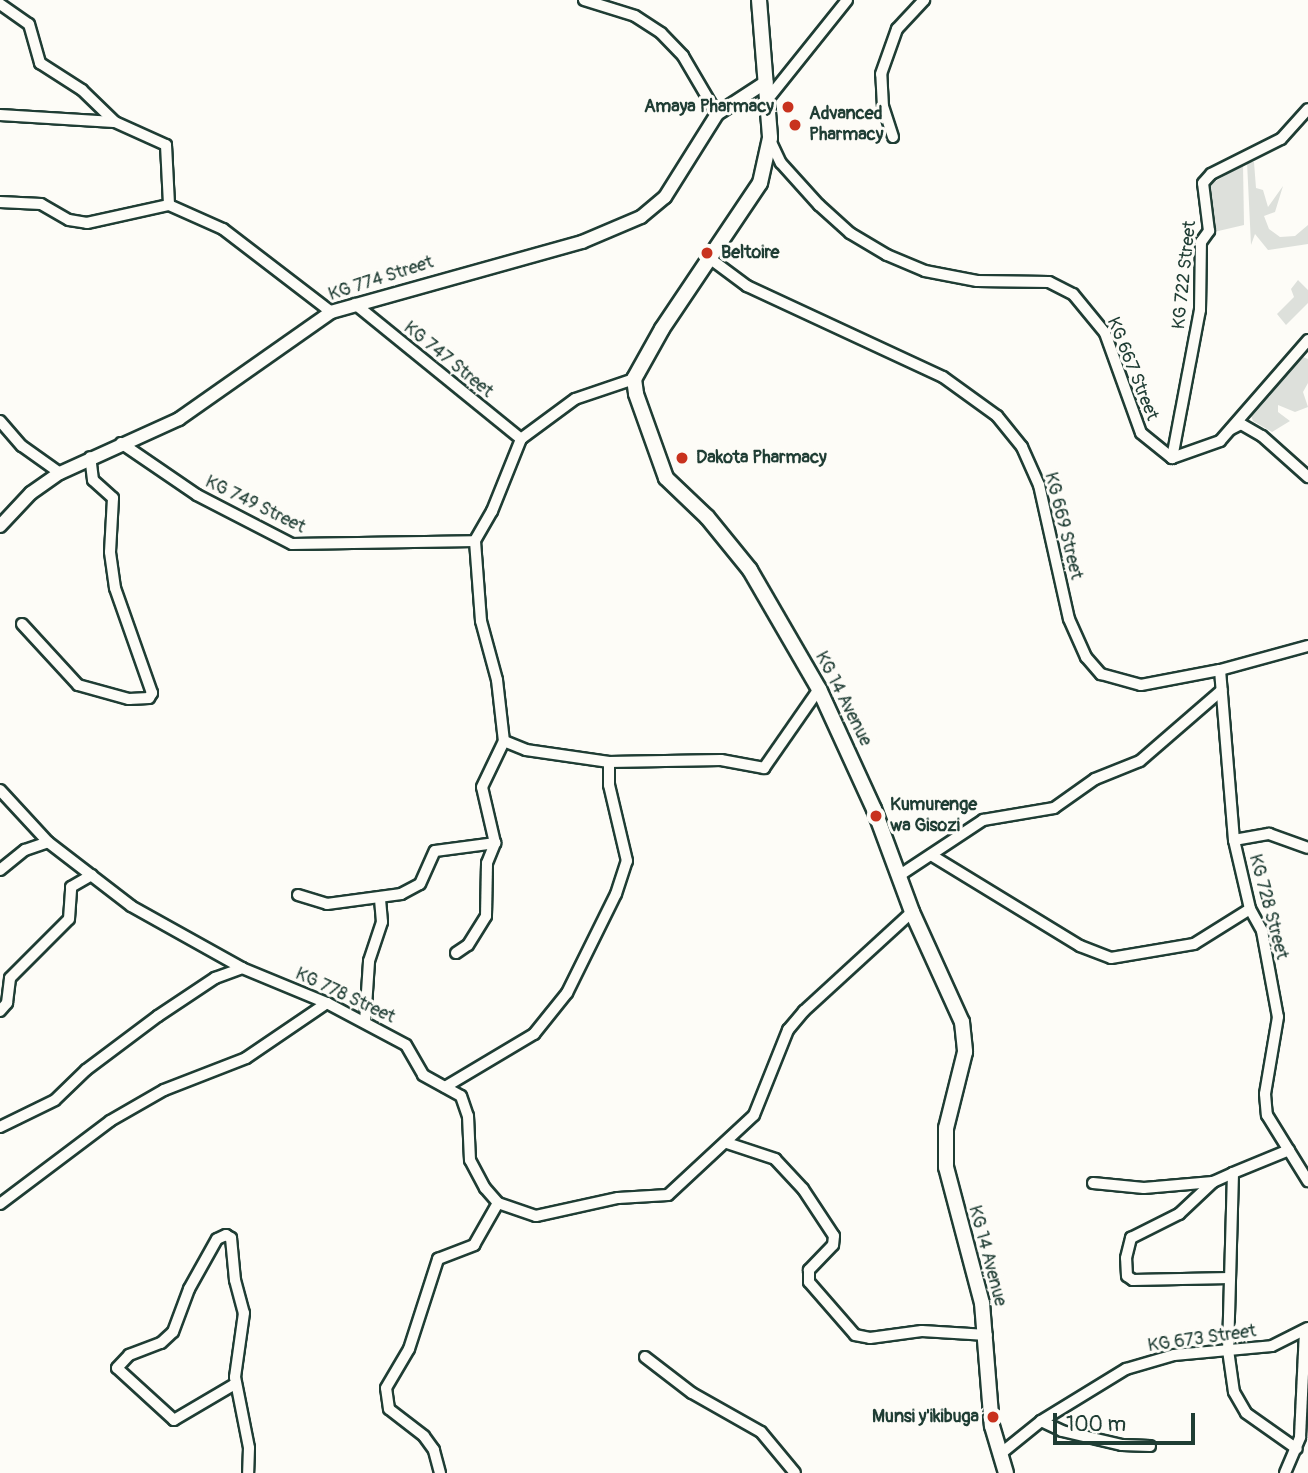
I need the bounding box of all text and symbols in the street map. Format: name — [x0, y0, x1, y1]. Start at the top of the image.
place label: Amaya Pharmacy — [644, 96, 774, 118]
marker: Amaya Pharmacy — [780, 99, 796, 115]
place label: Advanced Pharmacy — [809, 104, 883, 146]
marker: Advanced Pharmacy — [787, 117, 803, 133]
street label: KG 722 Street — [1169, 220, 1201, 330]
place label: Beltoire — [721, 242, 779, 264]
marker: Beltoire — [699, 245, 715, 261]
street label: KG 774 Street — [326, 252, 436, 306]
street label: KG 667 Street — [1101, 314, 1163, 424]
street label: KG 747 Street — [399, 317, 497, 403]
place label: Dakota Pharmacy — [696, 447, 827, 469]
marker: Dakota Pharmacy — [674, 450, 690, 466]
street label: KG 669 Street — [1039, 470, 1087, 582]
street label: KG 749 Street — [201, 471, 309, 539]
street label: KG 14 Avenue — [810, 648, 876, 750]
place label: Kumurenge wa Gisozi — [890, 795, 977, 838]
marker: Kumurenge wa Gisozi — [868, 808, 884, 824]
street label: KG 728 Street — [1244, 852, 1292, 962]
street label: KG 778 Street — [292, 963, 398, 1029]
street label: KG 14 Avenue — [963, 1203, 1011, 1309]
street label: KG 673 Street — [1146, 1321, 1258, 1357]
scale bar — [1056, 1400, 1198, 1444]
place label: Munsi y'ikibuga — [872, 1406, 979, 1428]
marker: Munsi y'ikibuga — [985, 1409, 1001, 1425]
text: 100 m — [1066, 1411, 1126, 1438]

